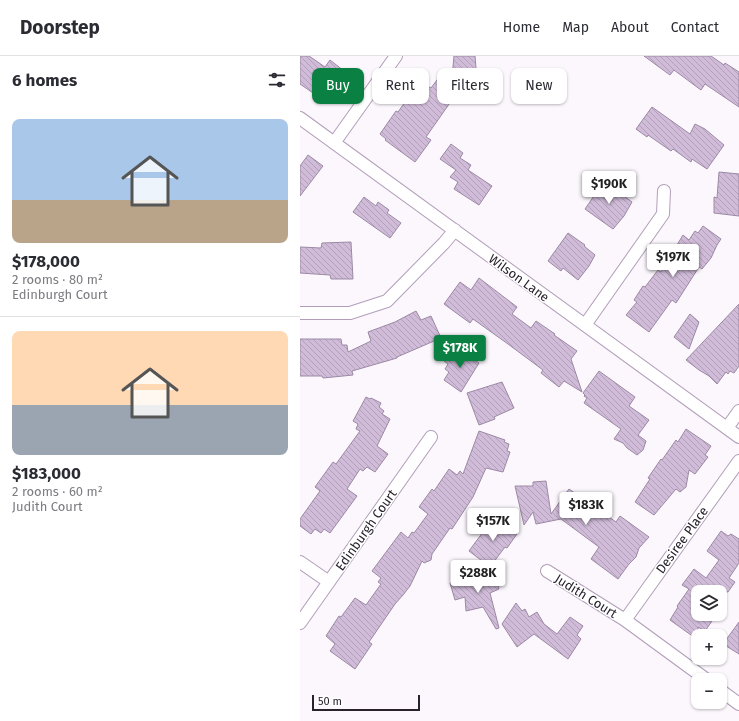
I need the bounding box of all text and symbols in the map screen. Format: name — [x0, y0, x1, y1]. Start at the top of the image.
text: Doorstep — [20, 16, 100, 39]
text: Home — [503, 19, 540, 36]
text: Map — [562, 19, 589, 36]
text: About — [611, 19, 649, 36]
text: Contact — [671, 19, 719, 36]
chip: Buy — [312, 68, 364, 104]
chip: Rent — [372, 68, 429, 104]
chip: Filters — [437, 68, 503, 104]
chip: New — [511, 68, 567, 104]
icon: filters — [266, 69, 288, 91]
text: 6 homes — [12, 70, 77, 91]
icon: home — [114, 145, 186, 217]
pin: $190K — [581, 171, 637, 205]
text: $190K — [591, 176, 627, 191]
pin: $197K — [645, 244, 701, 278]
text: $197K — [656, 249, 690, 264]
text: $178,000 — [12, 251, 80, 272]
street label: Wilson Lane — [486, 251, 552, 305]
text: 2 rooms · 80 m² — [12, 272, 103, 287]
text: Edinburgh Court — [12, 287, 108, 302]
pin: $178K — [432, 335, 488, 369]
text: $178K — [443, 340, 477, 355]
icon: home — [114, 357, 186, 429]
text: $183,000 — [12, 463, 81, 484]
text: 2 rooms · 60 m² — [12, 484, 103, 499]
street label: Edinburgh Court — [332, 486, 400, 573]
pin: $183K — [558, 492, 614, 526]
text: $183K — [568, 497, 604, 512]
text: Judith Court — [12, 499, 83, 514]
street label: Desiree Place — [653, 504, 711, 576]
pin: $157K — [465, 508, 521, 542]
text: $157K — [476, 513, 510, 528]
pin: $288K — [450, 560, 506, 594]
text: $288K — [459, 565, 497, 580]
street label: Judith Court — [552, 571, 620, 621]
map controls — [691, 585, 727, 709]
button: layers — [691, 585, 727, 621]
button: + — [691, 629, 727, 665]
button: − — [691, 673, 727, 709]
scale bar — [312, 693, 420, 712]
text: 50 m — [318, 695, 342, 708]

